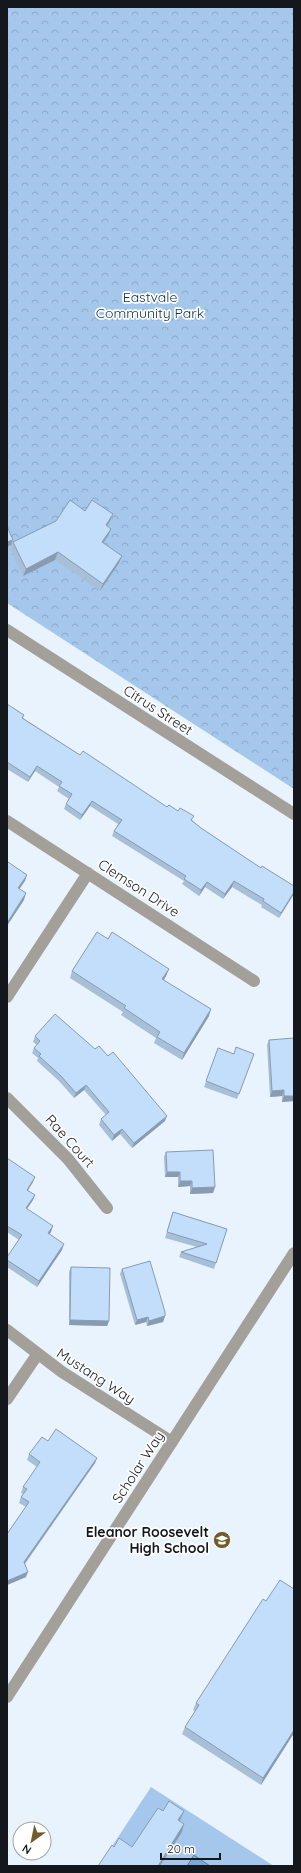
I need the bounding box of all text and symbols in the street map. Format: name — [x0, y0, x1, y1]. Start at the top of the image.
park label: Eastvale Community Park — [96, 288, 204, 322]
street label: Citrus Street — [120, 681, 196, 739]
street label: Clemson Drive — [95, 855, 183, 921]
street label: Rae Court — [41, 1111, 99, 1171]
street label: Mustang Way — [53, 1344, 139, 1408]
street label: Scholar Way — [108, 1428, 168, 1506]
place label: Eleanor Roosevelt High School — [86, 1523, 209, 1557]
school or university icon: Eleanor Roosevelt High School — [212, 1530, 232, 1550]
north arrow — [12, 1821, 52, 1861]
scale bar — [161, 1835, 220, 1861]
text: N — [19, 1841, 34, 1857]
text: 20 m — [167, 1841, 195, 1856]

